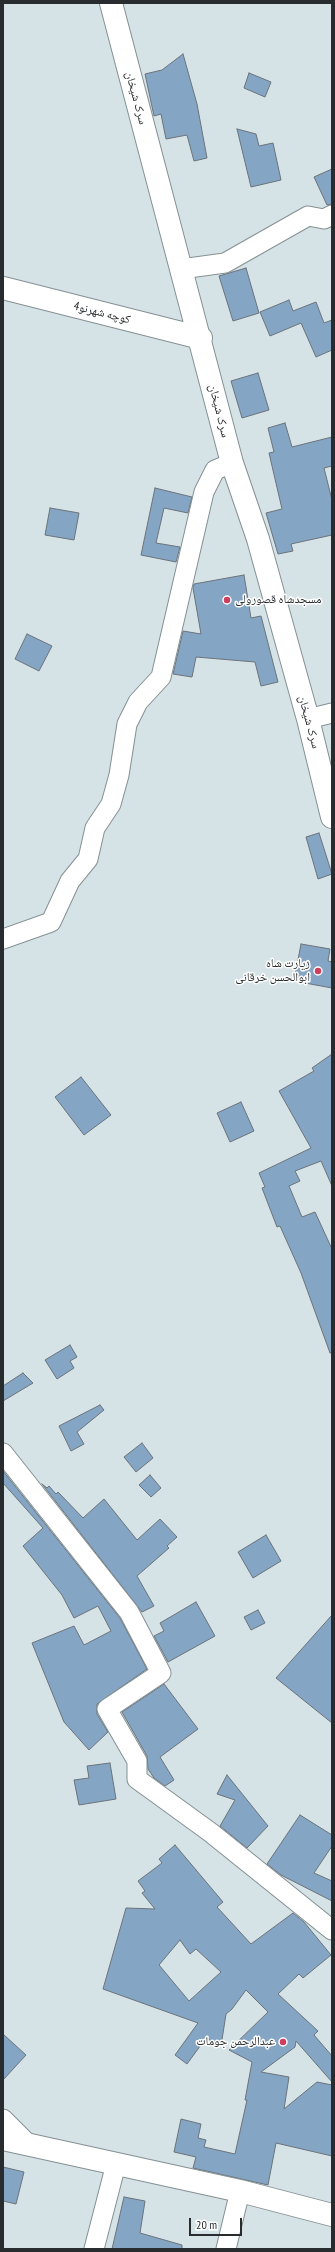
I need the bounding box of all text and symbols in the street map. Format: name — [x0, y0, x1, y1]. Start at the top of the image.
street label: سرک شیخان — [122, 70, 150, 126]
street label: کوچه شهرنو4 — [72, 299, 132, 327]
street label: سرک شیخان — [205, 383, 233, 439]
place label: مسجدشاه قصورولی — [235, 593, 322, 607]
marker: مسجدشاه قصورولی — [222, 595, 232, 605]
street label: سرک شیخان — [295, 694, 323, 750]
place label: زیارت شاه ابوالحسن خرقانی — [235, 957, 310, 985]
marker: زیارت شاه ابوالحسن خرقانی — [313, 966, 323, 976]
place label: عبدالرحمن جومات — [196, 2035, 275, 2049]
marker: عبدالرحمن جومات — [278, 2037, 288, 2047]
scale bar — [191, 2210, 244, 2236]
text: 20 m — [196, 2217, 217, 2232]

